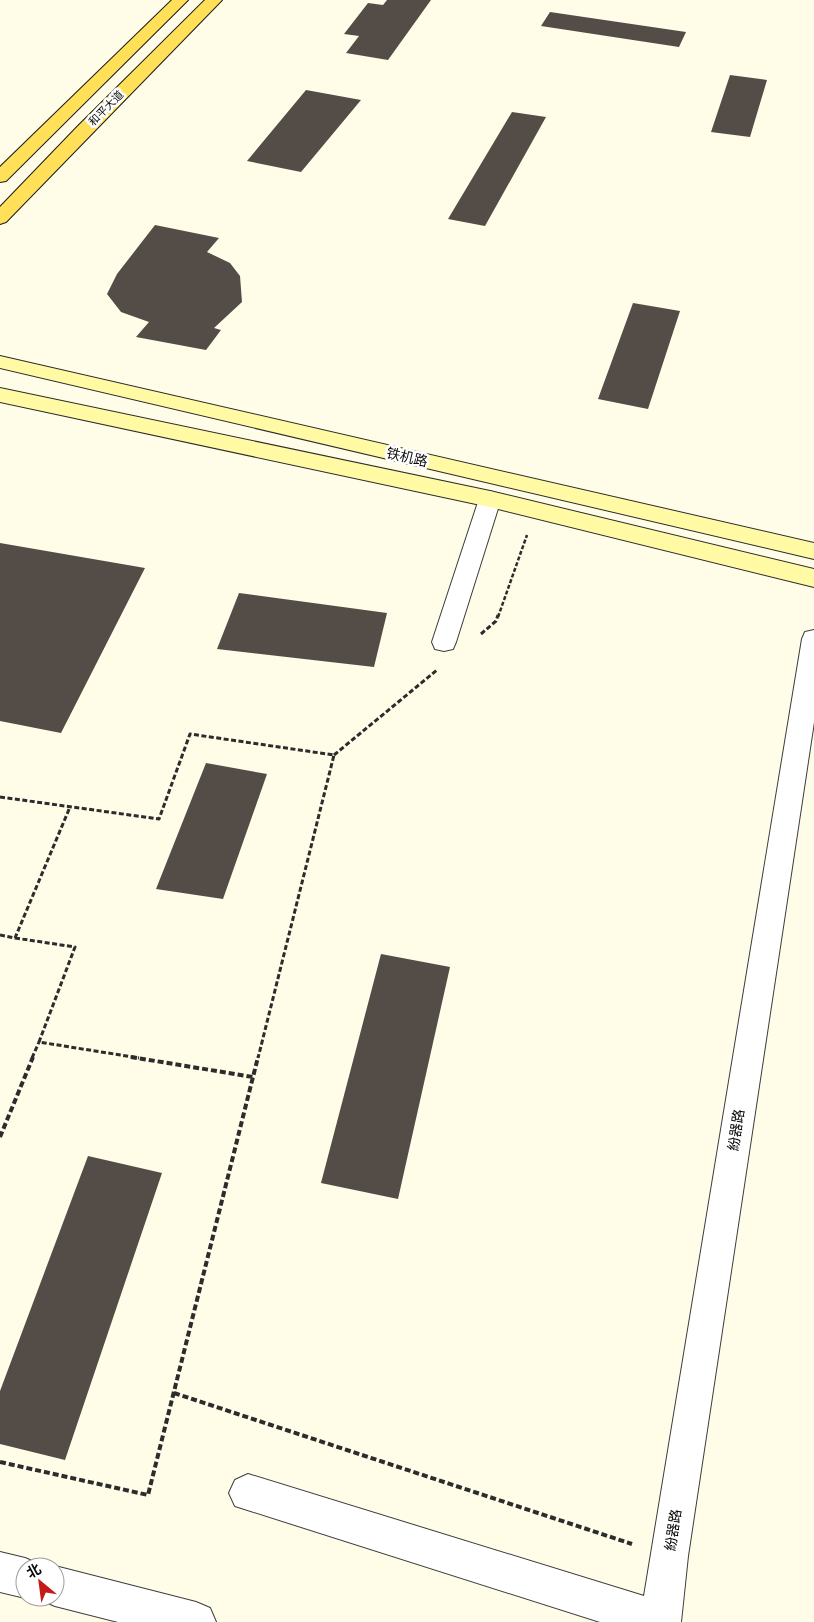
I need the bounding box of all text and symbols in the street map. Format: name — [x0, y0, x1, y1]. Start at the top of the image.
street label: 和平大道 — [86, 88, 127, 129]
street label: 铁机路 — [385, 444, 429, 470]
street label: 紛器路 — [725, 1108, 747, 1152]
street label: 紛器路 — [662, 1508, 684, 1552]
north arrow — [15, 1557, 65, 1607]
text: 北 — [24, 1560, 44, 1581]

